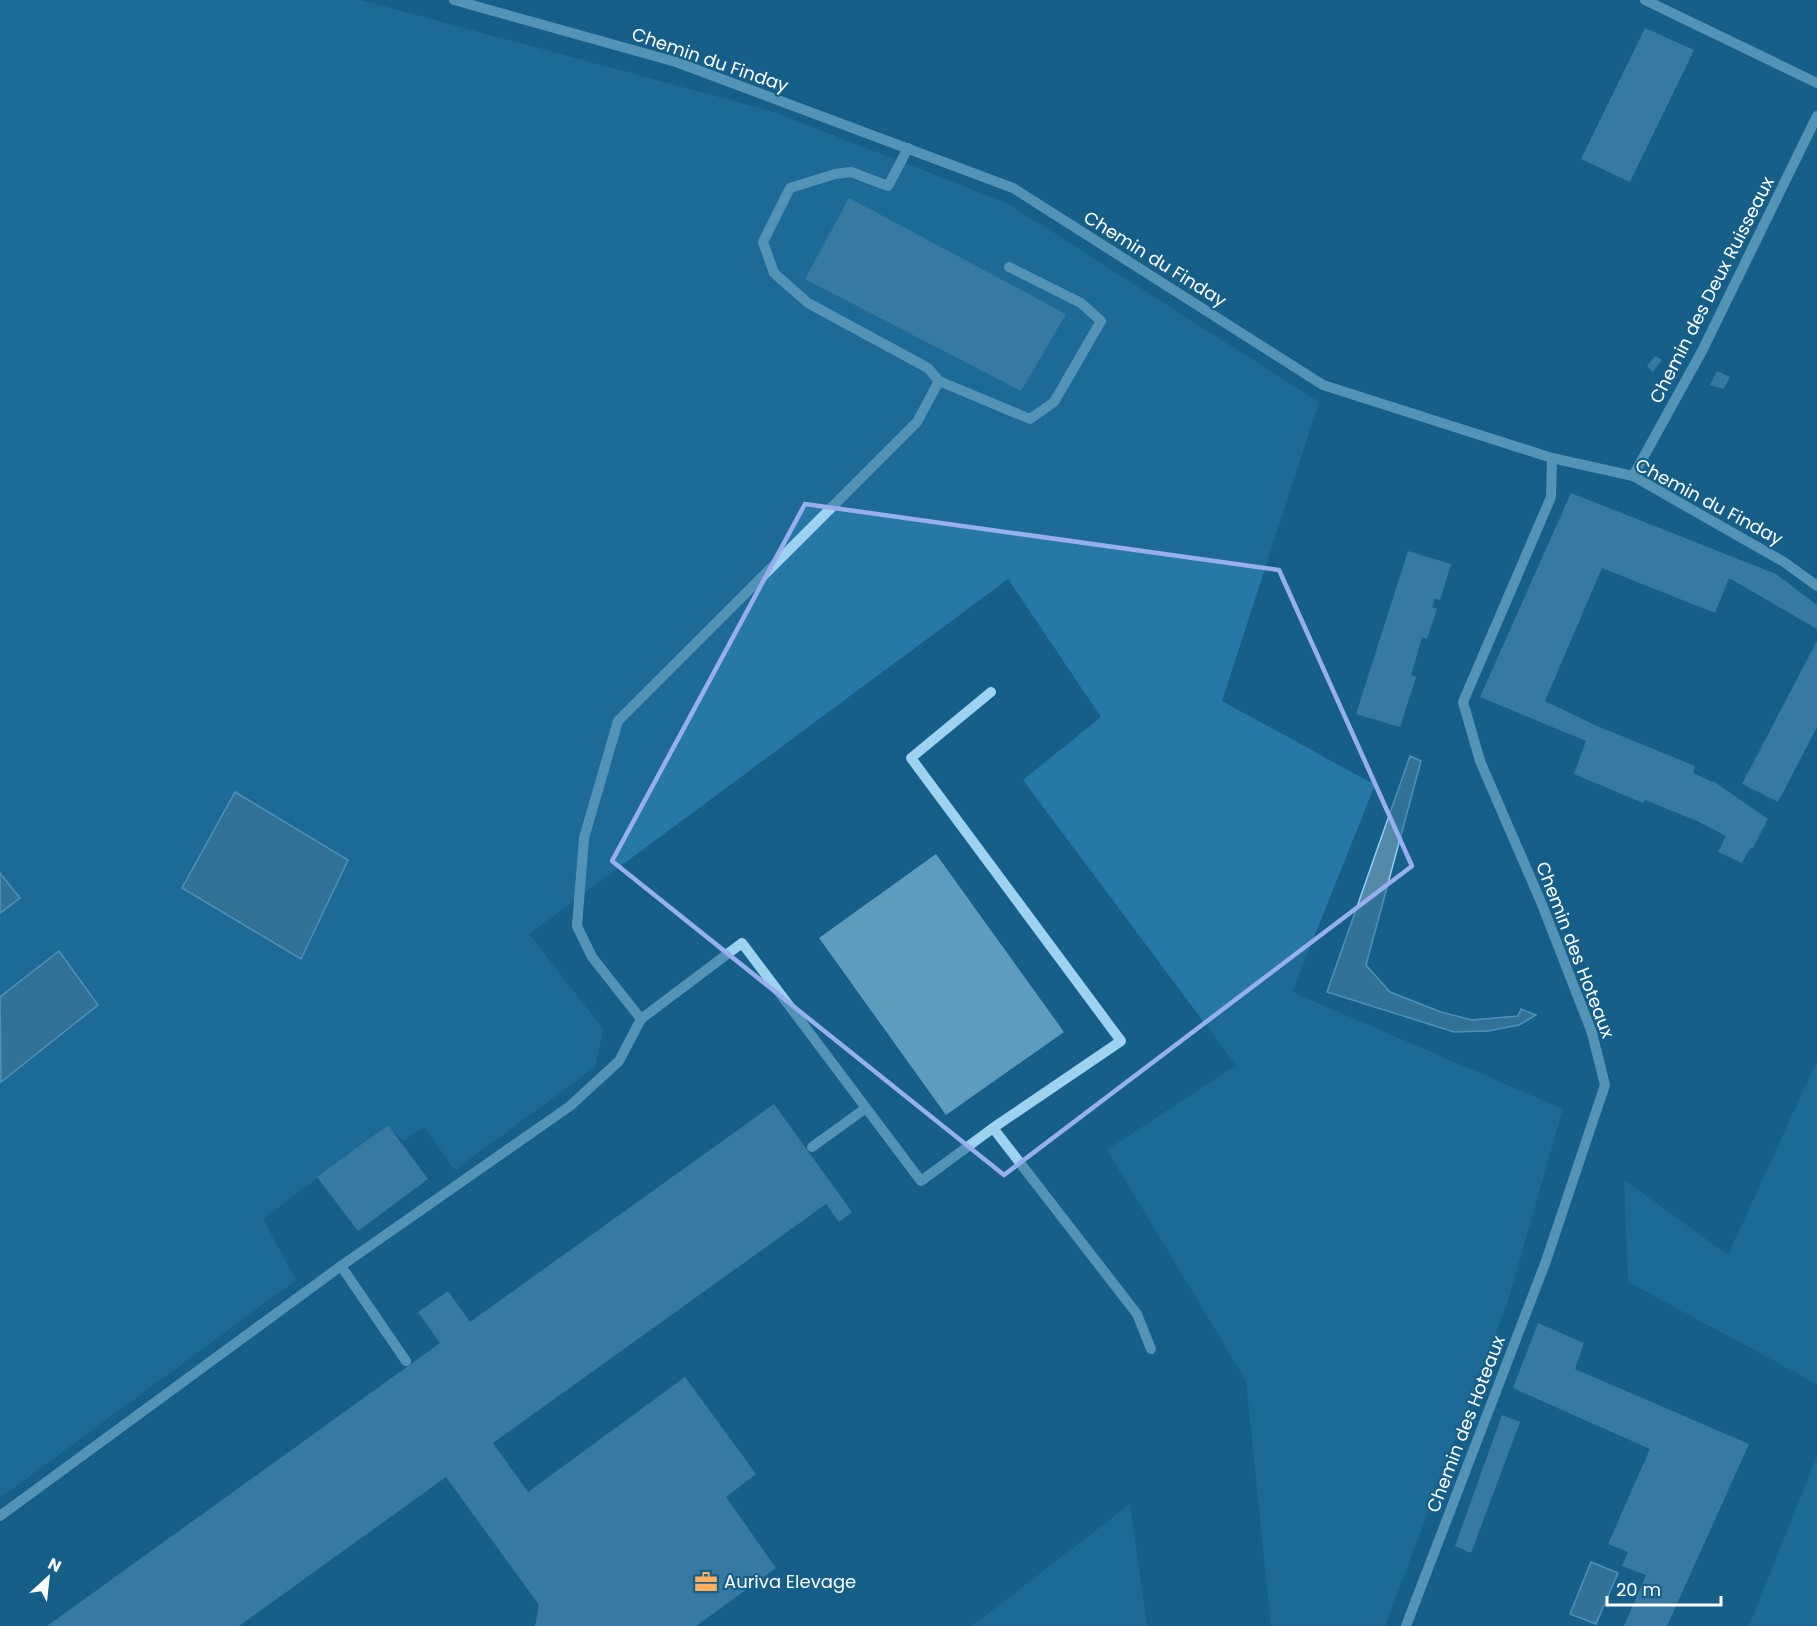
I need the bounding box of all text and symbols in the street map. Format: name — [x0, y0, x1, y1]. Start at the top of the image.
street label: Chemin du Finday — [629, 21, 792, 98]
street label: Chemin des Deux Ruisseaux — [1643, 172, 1780, 407]
street label: Chemin du Finday — [1079, 205, 1231, 313]
street label: Chemin du Finday — [1631, 452, 1787, 551]
street label: Chemin des Hoteaux — [1530, 858, 1621, 1042]
street label: Chemin des Hoteaux — [1420, 1332, 1511, 1516]
north arrow — [18, 1548, 78, 1608]
text: N — [44, 1552, 65, 1578]
office icon: Auriva Elevage — [693, 1569, 719, 1595]
place label: Auriva Elevage — [724, 1569, 856, 1594]
scale bar — [1607, 1569, 1721, 1607]
text: 20 m — [1616, 1577, 1661, 1602]

